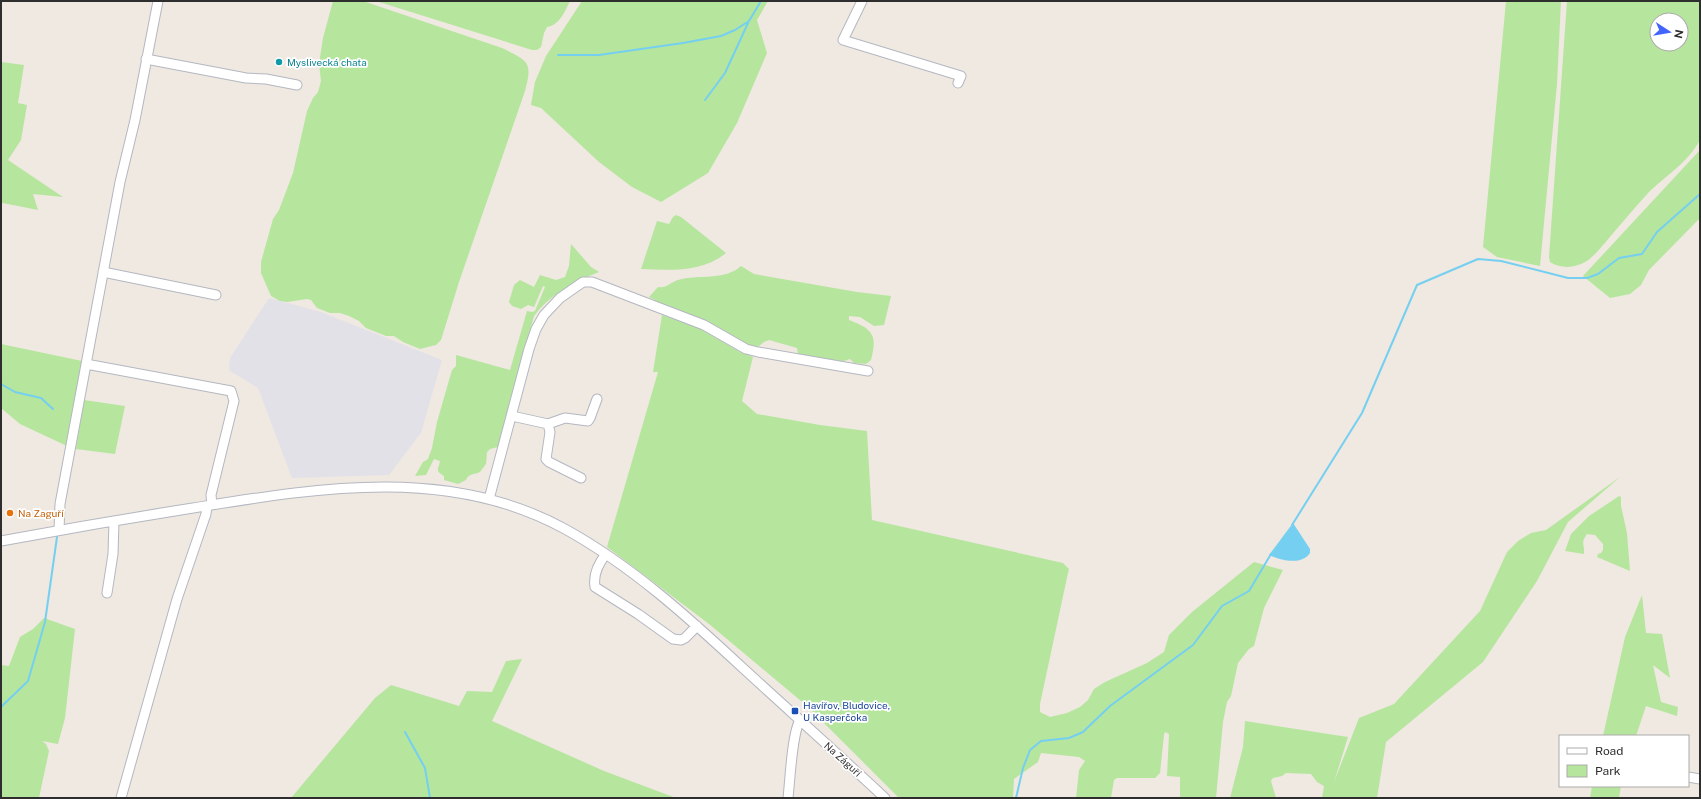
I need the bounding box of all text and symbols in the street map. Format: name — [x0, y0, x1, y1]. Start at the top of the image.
north arrow — [1649, 12, 1689, 52]
text: N — [1672, 29, 1686, 40]
place label: Myslivecká chata — [287, 56, 367, 68]
marker: Myslivecká chata — [274, 57, 284, 67]
place label: Na Zaguří — [18, 507, 64, 519]
marker: Na Zaguří — [5, 508, 15, 518]
place label: Havířov, Bludovice, U Kasperčoka — [803, 699, 890, 723]
marker: Havířov, Bludovice, U Kasperčoka — [790, 706, 800, 716]
legend — [1559, 735, 1689, 787]
street label: Na Záguří — [822, 739, 864, 779]
text: Road — [1595, 744, 1623, 758]
text: Park — [1595, 764, 1621, 778]

